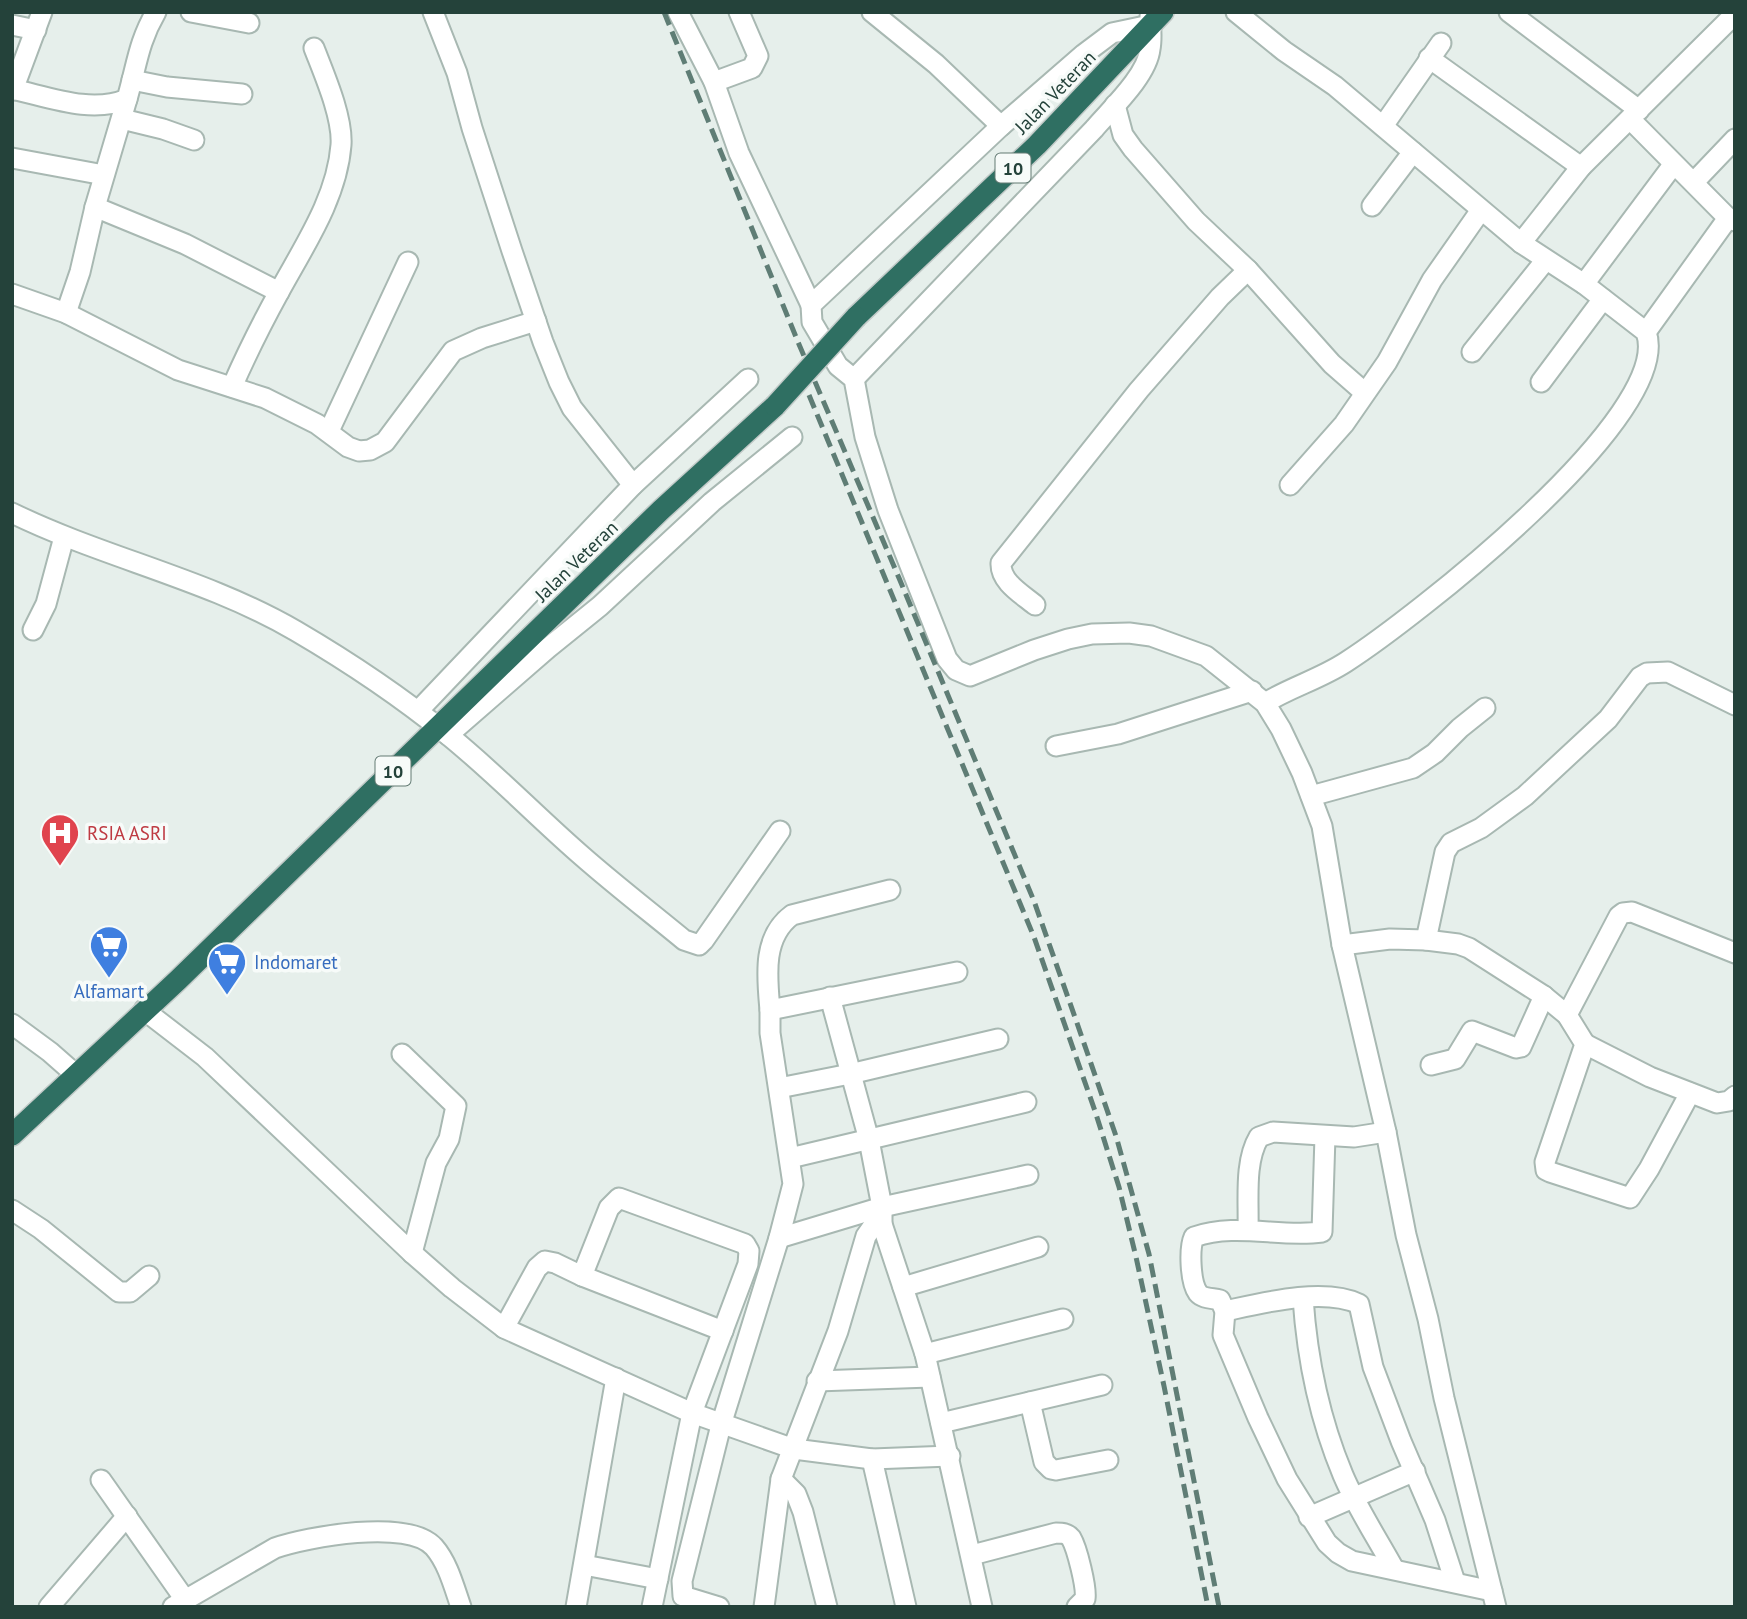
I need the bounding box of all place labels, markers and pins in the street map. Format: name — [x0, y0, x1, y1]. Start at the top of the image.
hospital icon: RSIA ASRI — [39, 812, 81, 867]
place label: RSIA ASRI — [87, 821, 167, 845]
supermarket icon: Alfamart — [88, 924, 130, 979]
supermarket icon: Indomaret — [206, 941, 248, 996]
place label: Indomaret — [254, 950, 338, 974]
place label: Alfamart — [74, 979, 145, 1003]

